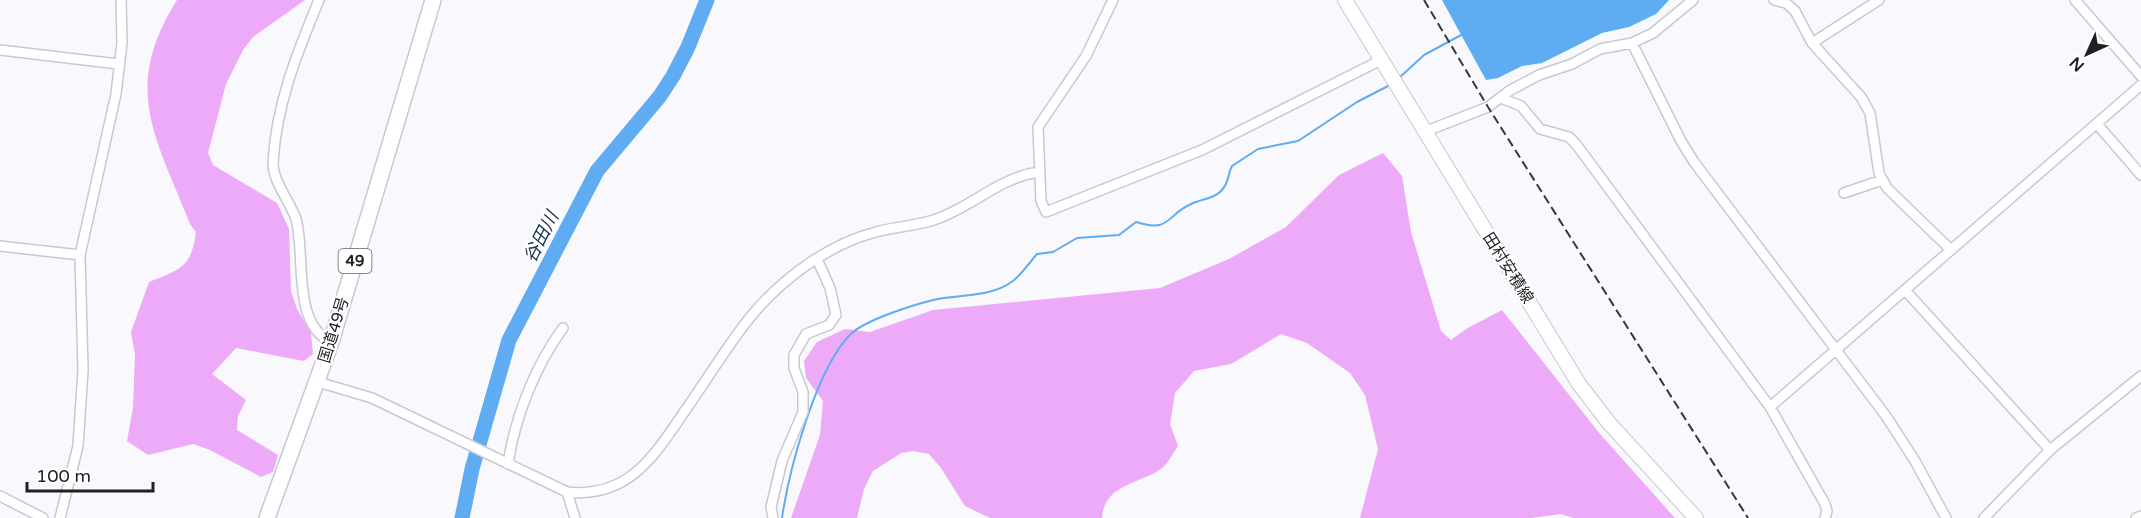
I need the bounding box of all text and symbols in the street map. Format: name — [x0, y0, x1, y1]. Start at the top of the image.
north arrow — [2057, 24, 2117, 84]
text: N — [2065, 52, 2089, 76]
water label: 谷田川 — [519, 206, 564, 266]
street label: 田村安積線 — [1478, 229, 1538, 307]
road number: 49 — [338, 249, 372, 273]
street label: 国道49号 — [314, 295, 354, 365]
scale bar — [27, 455, 153, 493]
text: 100 m — [36, 465, 91, 487]

